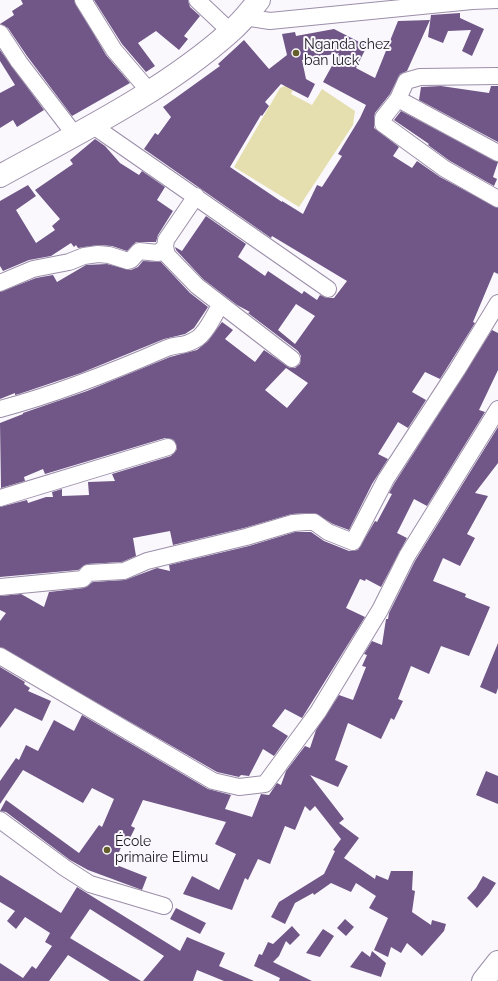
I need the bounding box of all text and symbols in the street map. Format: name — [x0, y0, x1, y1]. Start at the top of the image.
place label: Nganda chez ban luck — [304, 37, 390, 70]
marker: Nganda chez ban luck — [291, 48, 301, 58]
place label: École primaire Elimu — [115, 834, 208, 866]
marker: École primaire Elimu — [102, 845, 112, 855]

